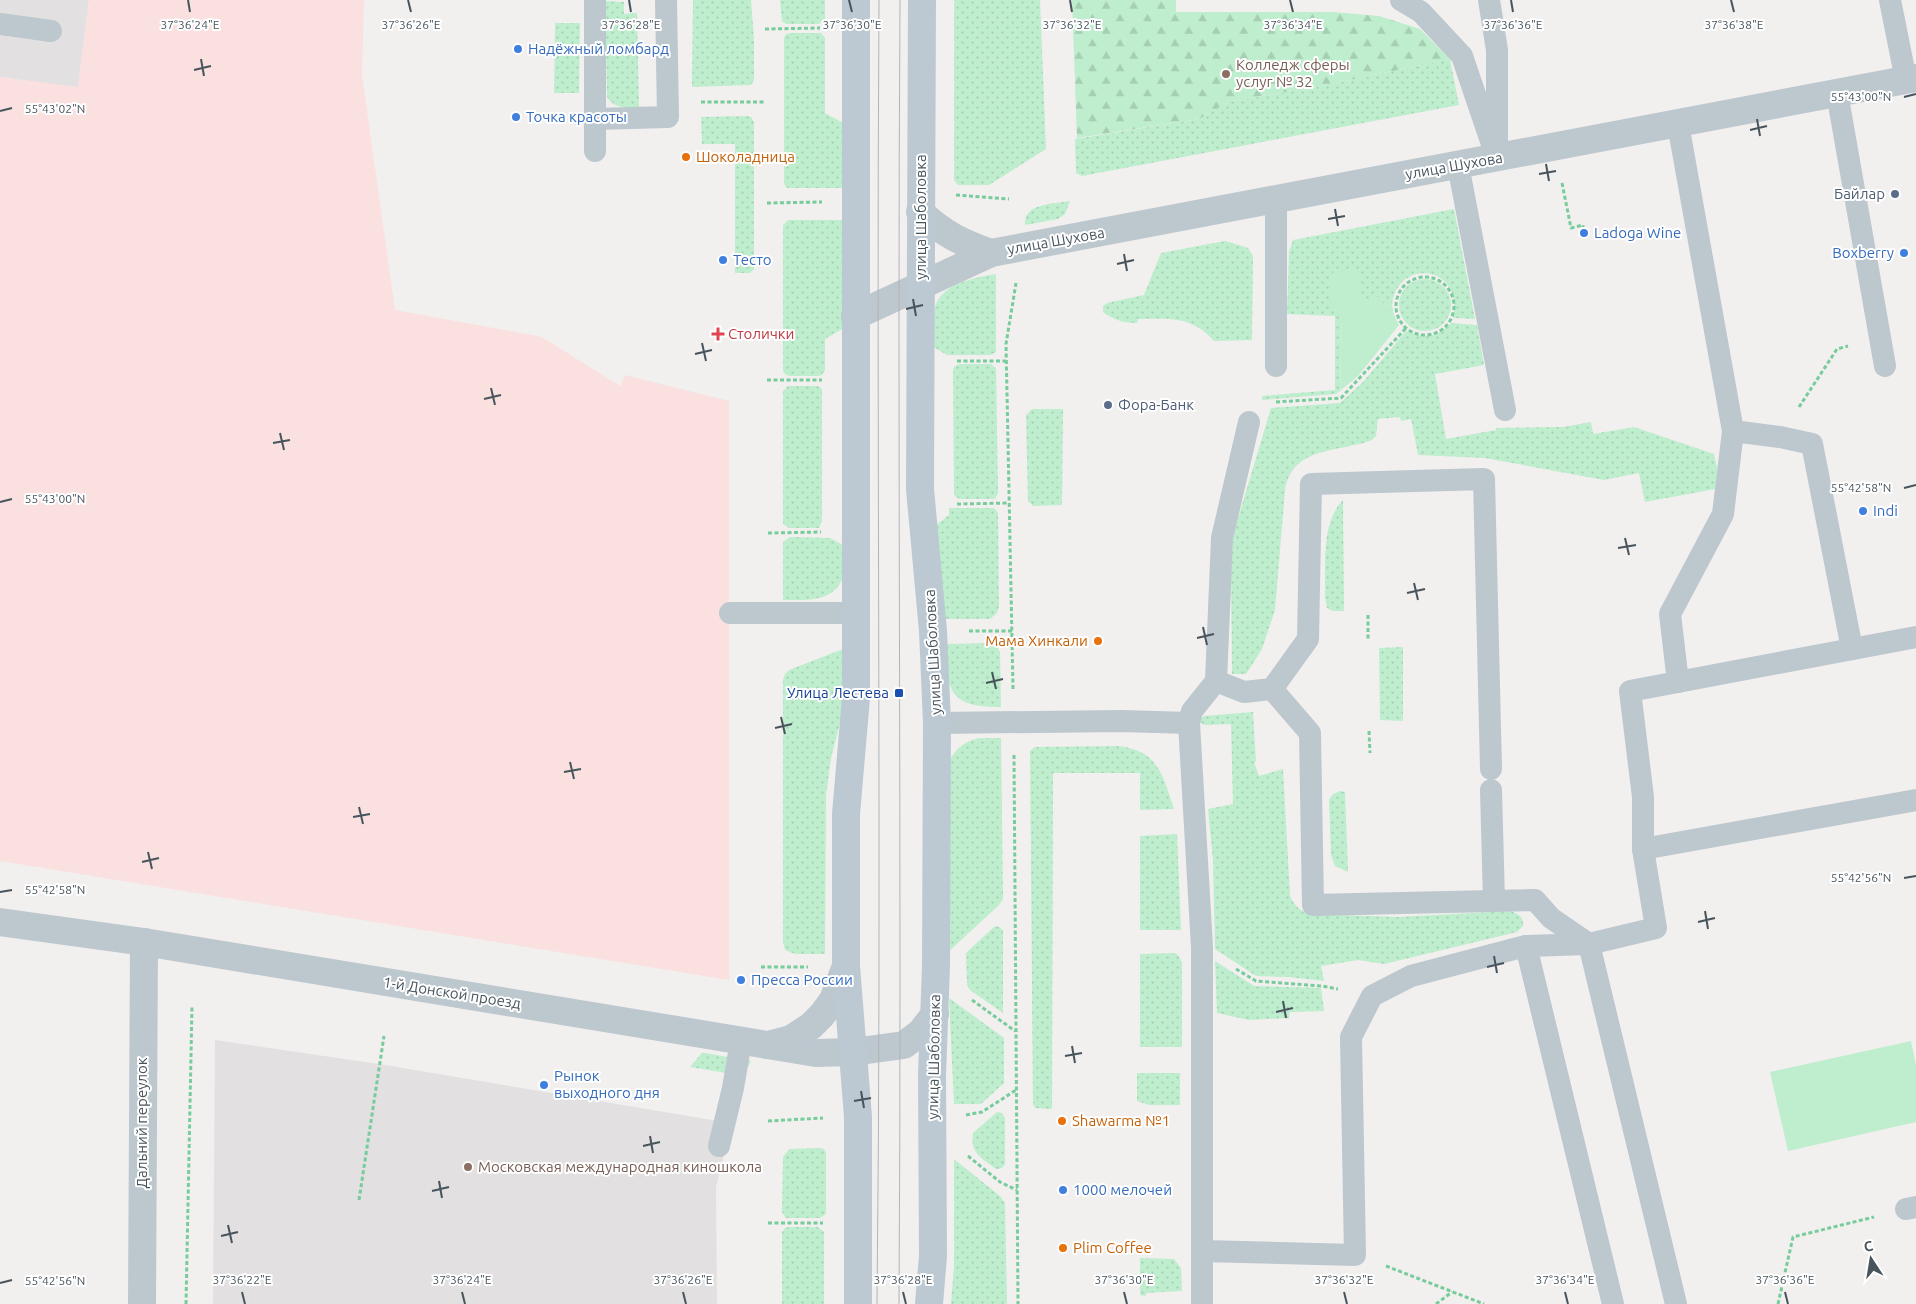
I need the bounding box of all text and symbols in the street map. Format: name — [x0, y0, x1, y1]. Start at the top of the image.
text: 37°36'24"E — [161, 18, 220, 31]
text: 37°36'26"E — [382, 18, 441, 31]
text: 37°36'28"E — [602, 18, 661, 31]
text: 37°36'30"E — [823, 18, 882, 31]
text: 37°36'32"E — [1043, 18, 1102, 31]
text: 37°36'34"E — [1264, 18, 1323, 31]
text: 37°36'36"E — [1484, 18, 1543, 31]
text: 37°36'38"E — [1705, 18, 1764, 31]
place label: Надёжный ломбард — [528, 40, 669, 57]
marker: Надёжный ломбард — [512, 43, 524, 55]
place label: Колледж сферы услуг № 32 — [1236, 56, 1350, 90]
marker: Колледж сферы услуг № 32 — [1220, 68, 1232, 80]
text: 55°43'00"N — [1831, 90, 1891, 103]
text: 55°43'02"N — [25, 102, 85, 115]
place label: Точка красоты — [526, 108, 627, 125]
marker: Точка красоты — [510, 111, 522, 123]
place label: Шоколадница — [696, 148, 795, 165]
street label: улица Шухова — [1404, 149, 1504, 182]
marker: Шоколадница — [680, 151, 692, 163]
street label: улица Шаболовка — [912, 154, 929, 280]
place label: Байлар — [1834, 185, 1885, 202]
marker: Байлар — [1889, 188, 1901, 200]
street label: улица Шухова — [1006, 224, 1106, 257]
place label: Ladoga Wine — [1594, 224, 1681, 241]
marker: Ladoga Wine — [1578, 227, 1590, 239]
place label: Boxberry — [1832, 244, 1894, 261]
marker: Boxberry — [1898, 247, 1910, 259]
place label: Тесто — [733, 251, 772, 268]
marker: Тесто — [717, 254, 729, 266]
place label: Столички — [728, 325, 794, 342]
marker: Столички — [712, 328, 724, 340]
place label: Фора-Банк — [1118, 396, 1194, 413]
marker: Фора-Банк — [1102, 399, 1114, 411]
text: 55°42'58"N — [1831, 481, 1891, 494]
text: 55°43'00"N — [25, 492, 85, 505]
place label: Indi — [1873, 502, 1898, 519]
marker: Indi — [1857, 505, 1869, 517]
street label: улица Шаболовка — [921, 589, 944, 715]
place label: Мама Хинкали — [985, 632, 1088, 649]
marker: Мама Хинкали — [1092, 635, 1104, 647]
place label: Улица Лестева — [787, 684, 889, 701]
marker: Улица Лестева — [893, 687, 905, 699]
text: 55°42'56"N — [1831, 871, 1891, 884]
text: 55°42'58"N — [25, 883, 85, 896]
place label: Пресса России — [751, 971, 853, 988]
street label: 1-й Донской проезд — [382, 973, 522, 1012]
marker: Пресса России — [735, 974, 747, 986]
street label: улица Шаболовка — [924, 994, 943, 1120]
street label: Дальний переулок — [133, 1057, 150, 1188]
place label: Рынок выходного дня — [554, 1067, 660, 1101]
marker: Рынок выходного дня — [538, 1079, 550, 1091]
place label: Shawarma №1 — [1072, 1112, 1170, 1129]
marker: Shawarma №1 — [1056, 1115, 1068, 1127]
place label: Московская международная киношкола — [478, 1158, 762, 1175]
marker: Московская международная киношкола — [462, 1161, 474, 1173]
place label: 1000 мелочей — [1073, 1181, 1172, 1198]
marker: 1000 мелочей — [1057, 1184, 1069, 1196]
north arrow — [1846, 1234, 1896, 1284]
text: С — [1862, 1238, 1874, 1255]
place label: Plim Coffee — [1073, 1239, 1152, 1256]
marker: Plim Coffee — [1057, 1242, 1069, 1254]
text: 37°36'22"E — [213, 1273, 272, 1286]
text: 37°36'24"E — [433, 1273, 492, 1286]
text: 37°36'26"E — [654, 1273, 713, 1286]
text: 37°36'28"E — [874, 1273, 933, 1286]
text: 37°36'30"E — [1095, 1273, 1154, 1286]
text: 37°36'32"E — [1315, 1273, 1374, 1286]
text: 37°36'34"E — [1536, 1273, 1595, 1286]
text: 37°36'36"E — [1756, 1273, 1815, 1286]
text: 55°42'56"N — [25, 1274, 85, 1287]

